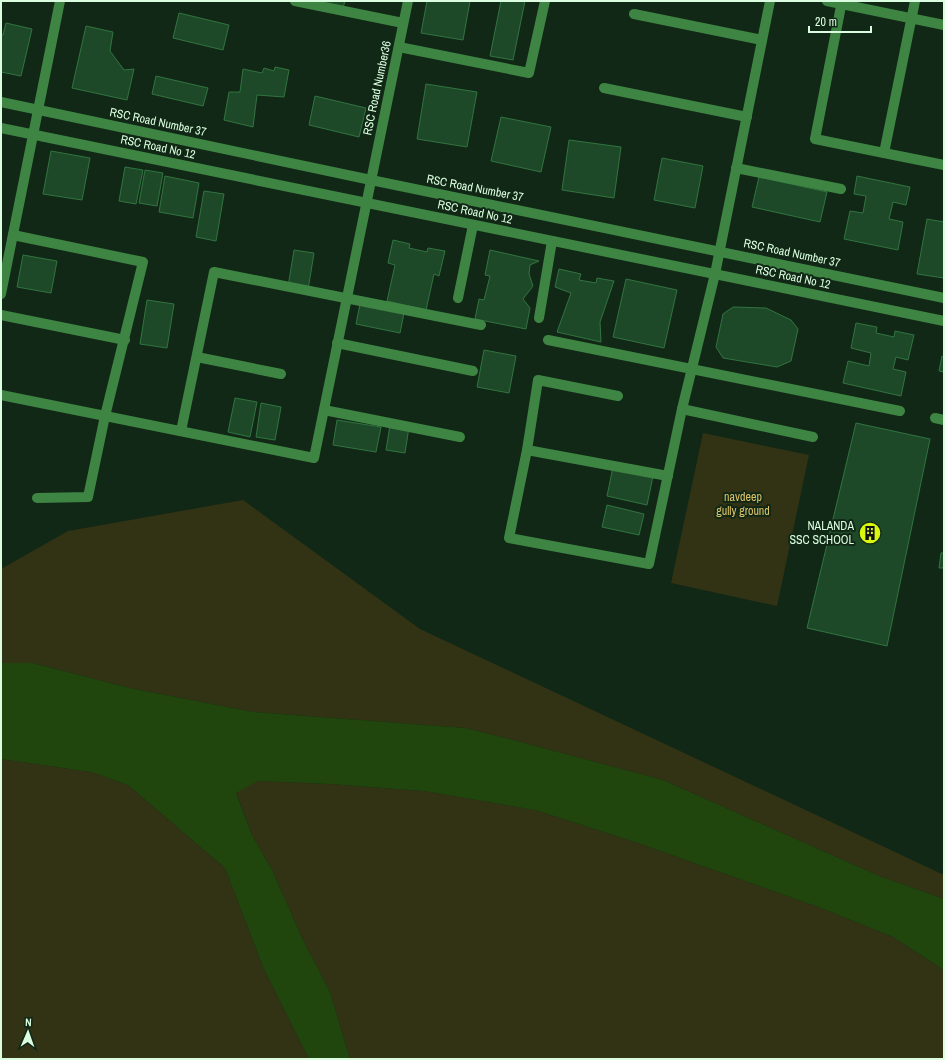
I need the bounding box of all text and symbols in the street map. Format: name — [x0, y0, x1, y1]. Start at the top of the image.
scale bar — [809, 8, 871, 34]
text: 20 m — [815, 14, 837, 30]
street label: RSC Road Number36 — [359, 40, 395, 136]
street label: RSC Road Number 37 — [108, 104, 208, 140]
street label: RSC Road No 12 — [119, 131, 197, 163]
street label: RSC Road Number 37 — [425, 171, 525, 205]
street label: RSC Road No 12 — [436, 196, 514, 228]
street label: RSC Road Number 37 — [742, 235, 842, 271]
street label: RSC Road No 12 — [754, 261, 832, 293]
park label: navdeep gully ground — [716, 489, 770, 519]
place label: NALANDA SSC SCHOOL — [789, 518, 855, 548]
building icon: NALANDA SSC SCHOOL — [857, 520, 883, 546]
north arrow — [8, 1012, 48, 1052]
text: N — [25, 1015, 32, 1029]

